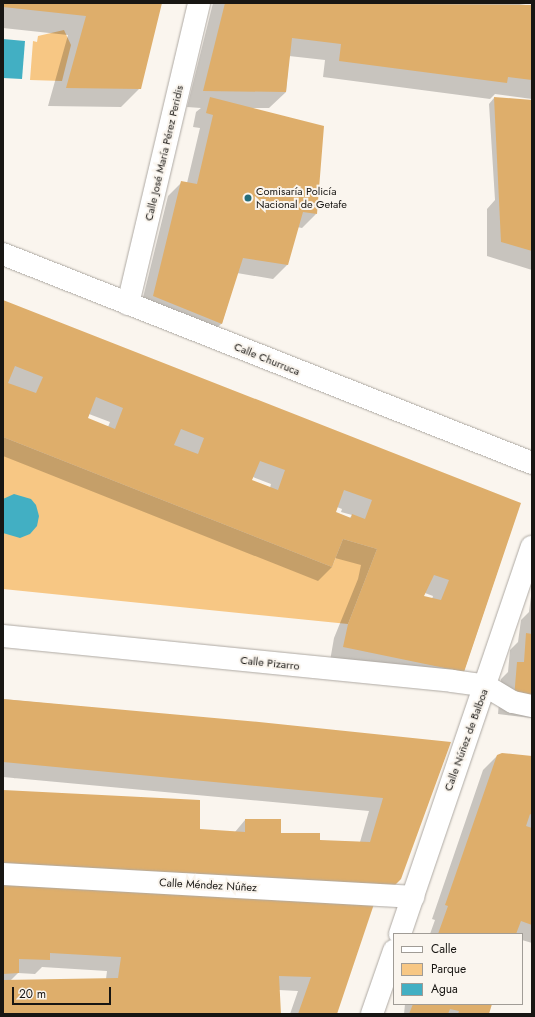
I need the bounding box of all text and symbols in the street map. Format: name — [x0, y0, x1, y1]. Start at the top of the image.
street label: Calle José María Pérez Peridis — [142, 84, 186, 222]
place label: Comisaría Policía Nacional de Getafe — [256, 185, 347, 211]
marker: Comisaría Policía Nacional de Getafe — [243, 193, 253, 203]
street label: Calle Churruca — [232, 340, 302, 378]
street label: Calle Pizarro — [240, 653, 300, 673]
street label: Calle Núñez de Balboa — [441, 687, 491, 793]
street label: Calle Méndez Núñez — [159, 876, 257, 894]
legend — [393, 933, 523, 1005]
text: Calle — [431, 940, 457, 958]
text: Parque — [431, 960, 466, 978]
scale bar — [14, 979, 113, 1005]
text: Agua — [431, 980, 458, 998]
text: 20 m — [19, 985, 46, 1003]

